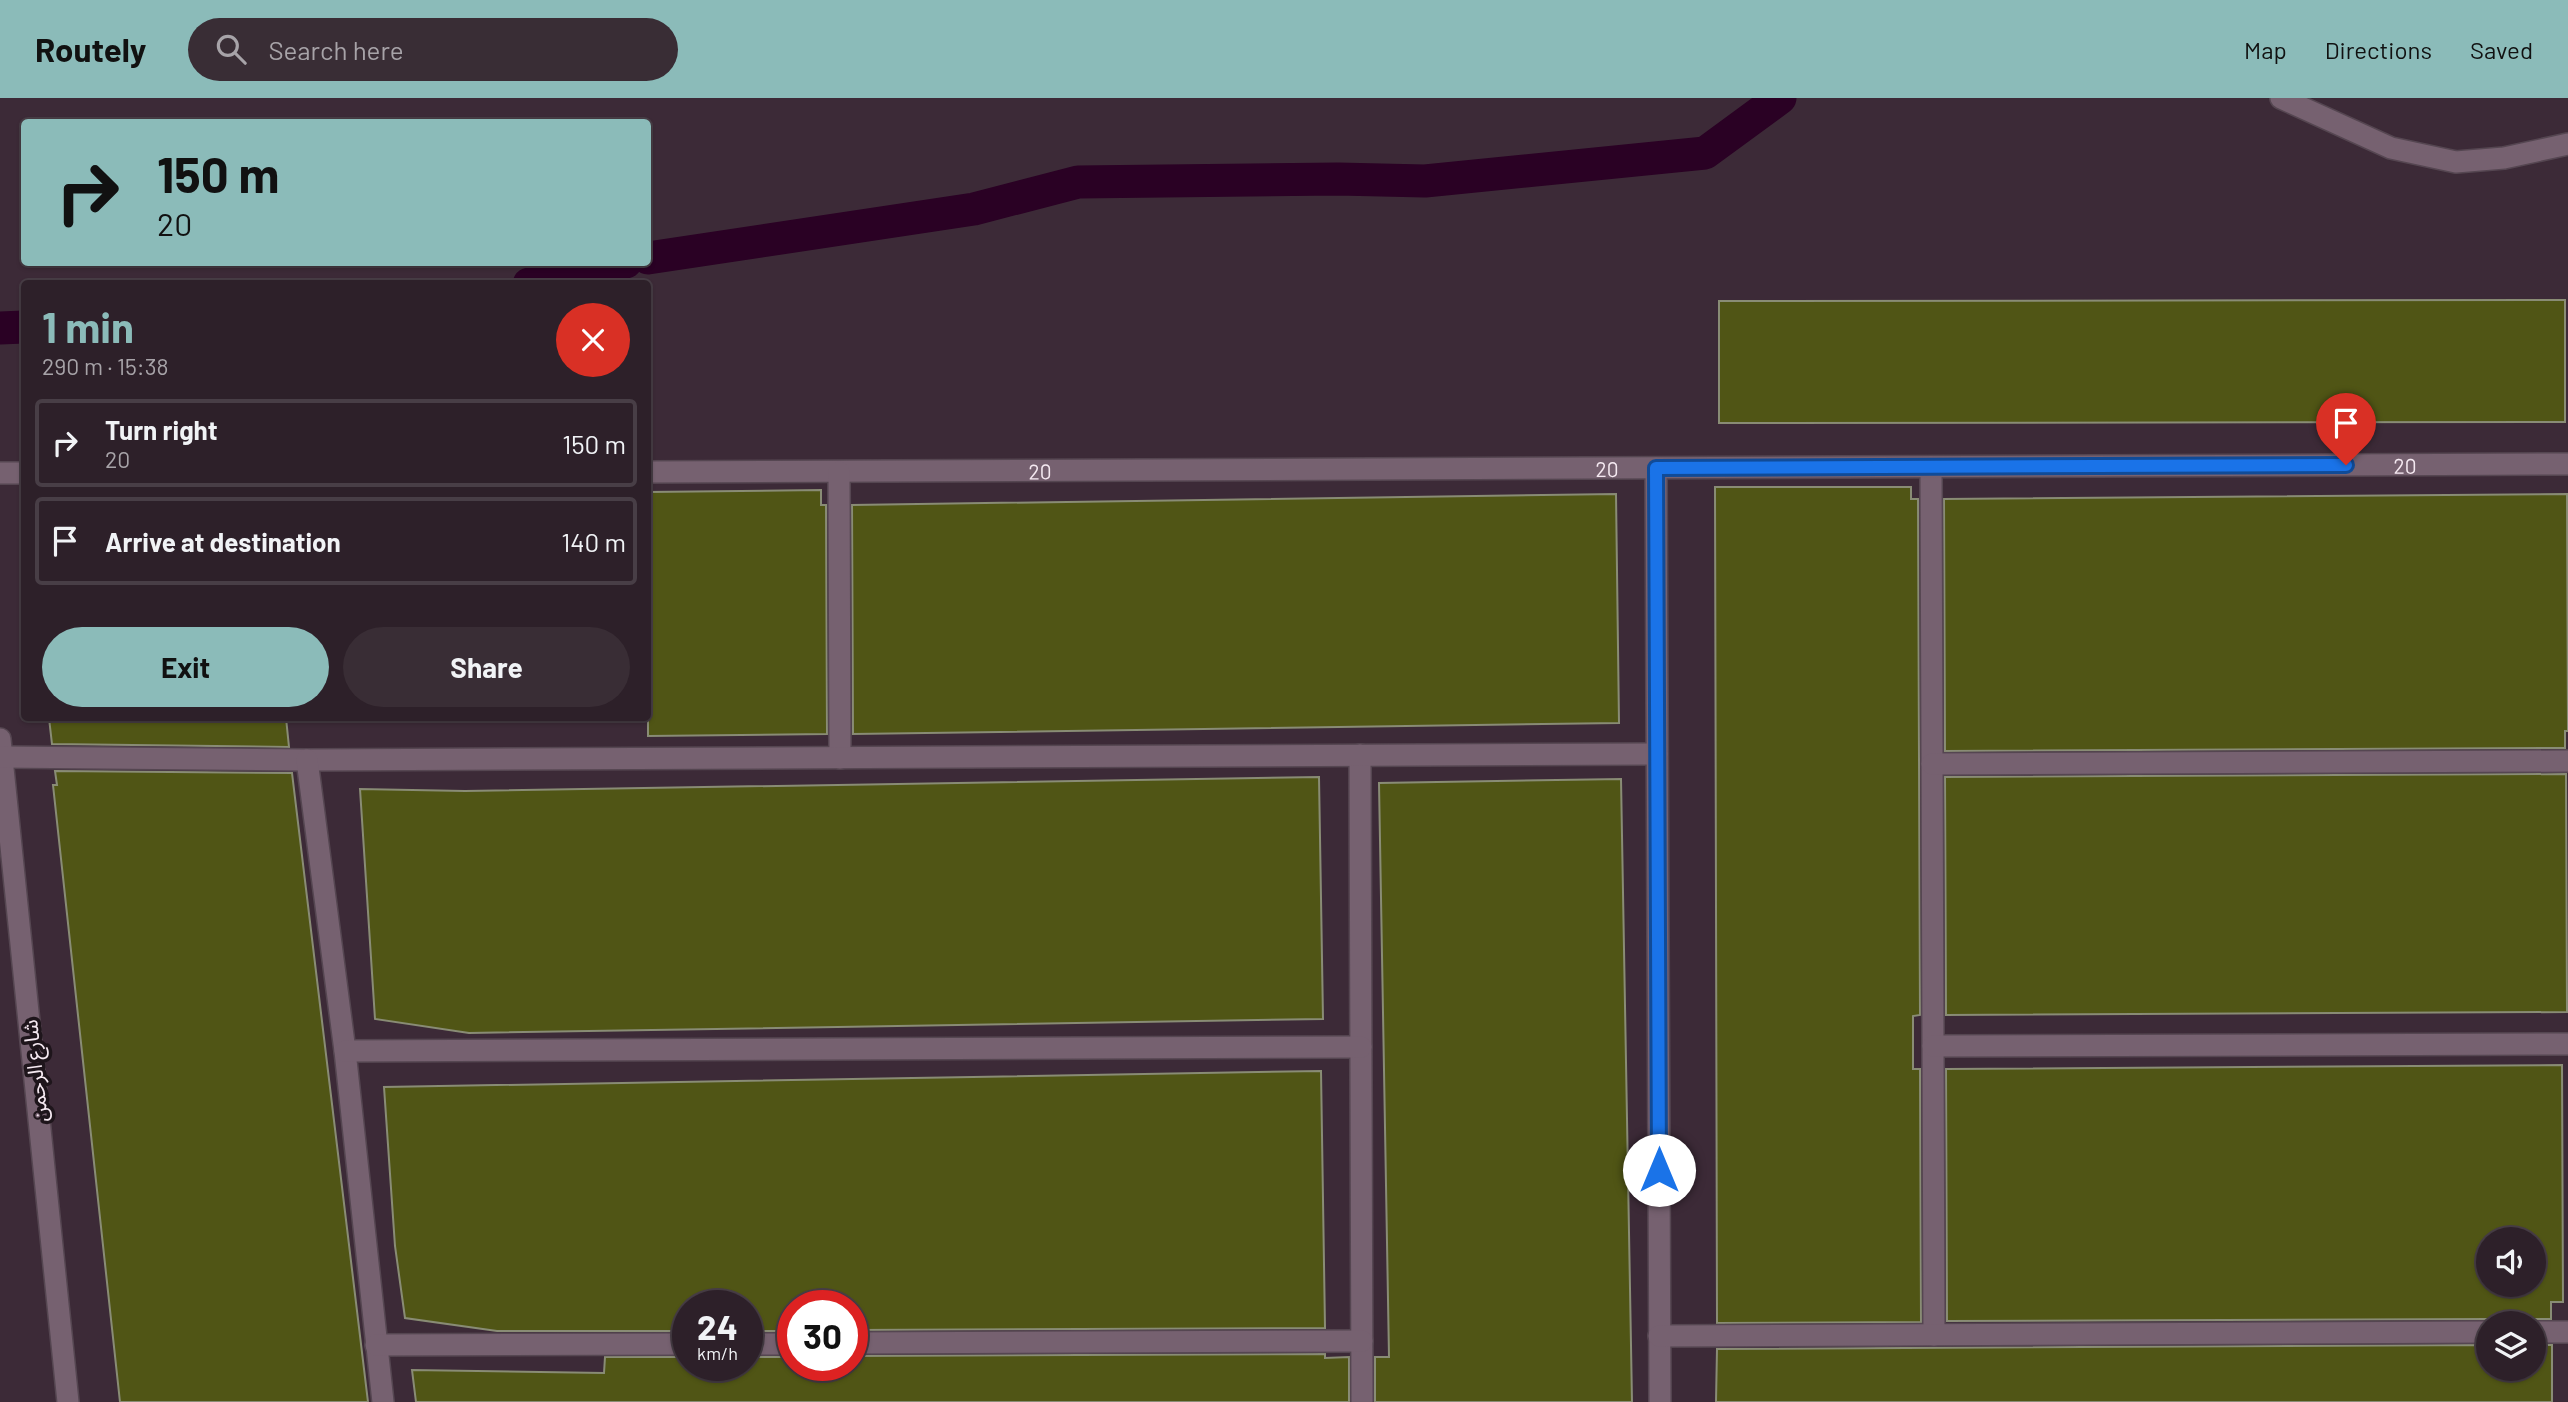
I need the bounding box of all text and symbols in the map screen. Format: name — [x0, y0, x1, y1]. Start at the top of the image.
search box — [188, 18, 678, 81]
text: Routely — [35, 29, 146, 69]
icon: search — [212, 30, 250, 68]
text: Search here — [268, 34, 404, 65]
text: Map — [2244, 35, 2287, 64]
text: Directions — [2325, 35, 2432, 64]
text: Saved — [2470, 35, 2533, 64]
text: 150 m — [157, 144, 279, 203]
icon: right — [42, 147, 133, 238]
text: 20 — [157, 204, 192, 242]
text: 1 min — [42, 301, 134, 351]
button: close — [556, 303, 630, 377]
text: 290 m · 15:38 — [42, 352, 168, 380]
pin — [2316, 393, 2376, 465]
icon: arrive — [2327, 404, 2365, 442]
text: Turn right — [105, 414, 218, 445]
icon: right — [46, 424, 84, 462]
text: 150 m — [562, 428, 626, 459]
text: 20 — [105, 445, 130, 473]
street label: 20 — [2393, 452, 2417, 477]
street label: 20 — [1595, 455, 1619, 481]
street label: 20 — [1028, 458, 1052, 483]
icon: arrive — [46, 522, 84, 560]
text: Arrive at destination — [105, 526, 341, 557]
text: 140 m — [561, 526, 626, 557]
button: Exit — [42, 627, 329, 707]
button: Share — [343, 627, 630, 707]
street label: شارع الرحمن — [16, 1018, 56, 1123]
position arrow — [1622, 1133, 1696, 1207]
map controls — [2476, 1227, 2546, 1381]
button: sound — [2476, 1227, 2546, 1297]
speed limit sign: 30 — [777, 1290, 868, 1381]
text: 24 — [697, 1305, 738, 1347]
button: layers — [2476, 1311, 2546, 1381]
text: km/h — [697, 1342, 738, 1364]

